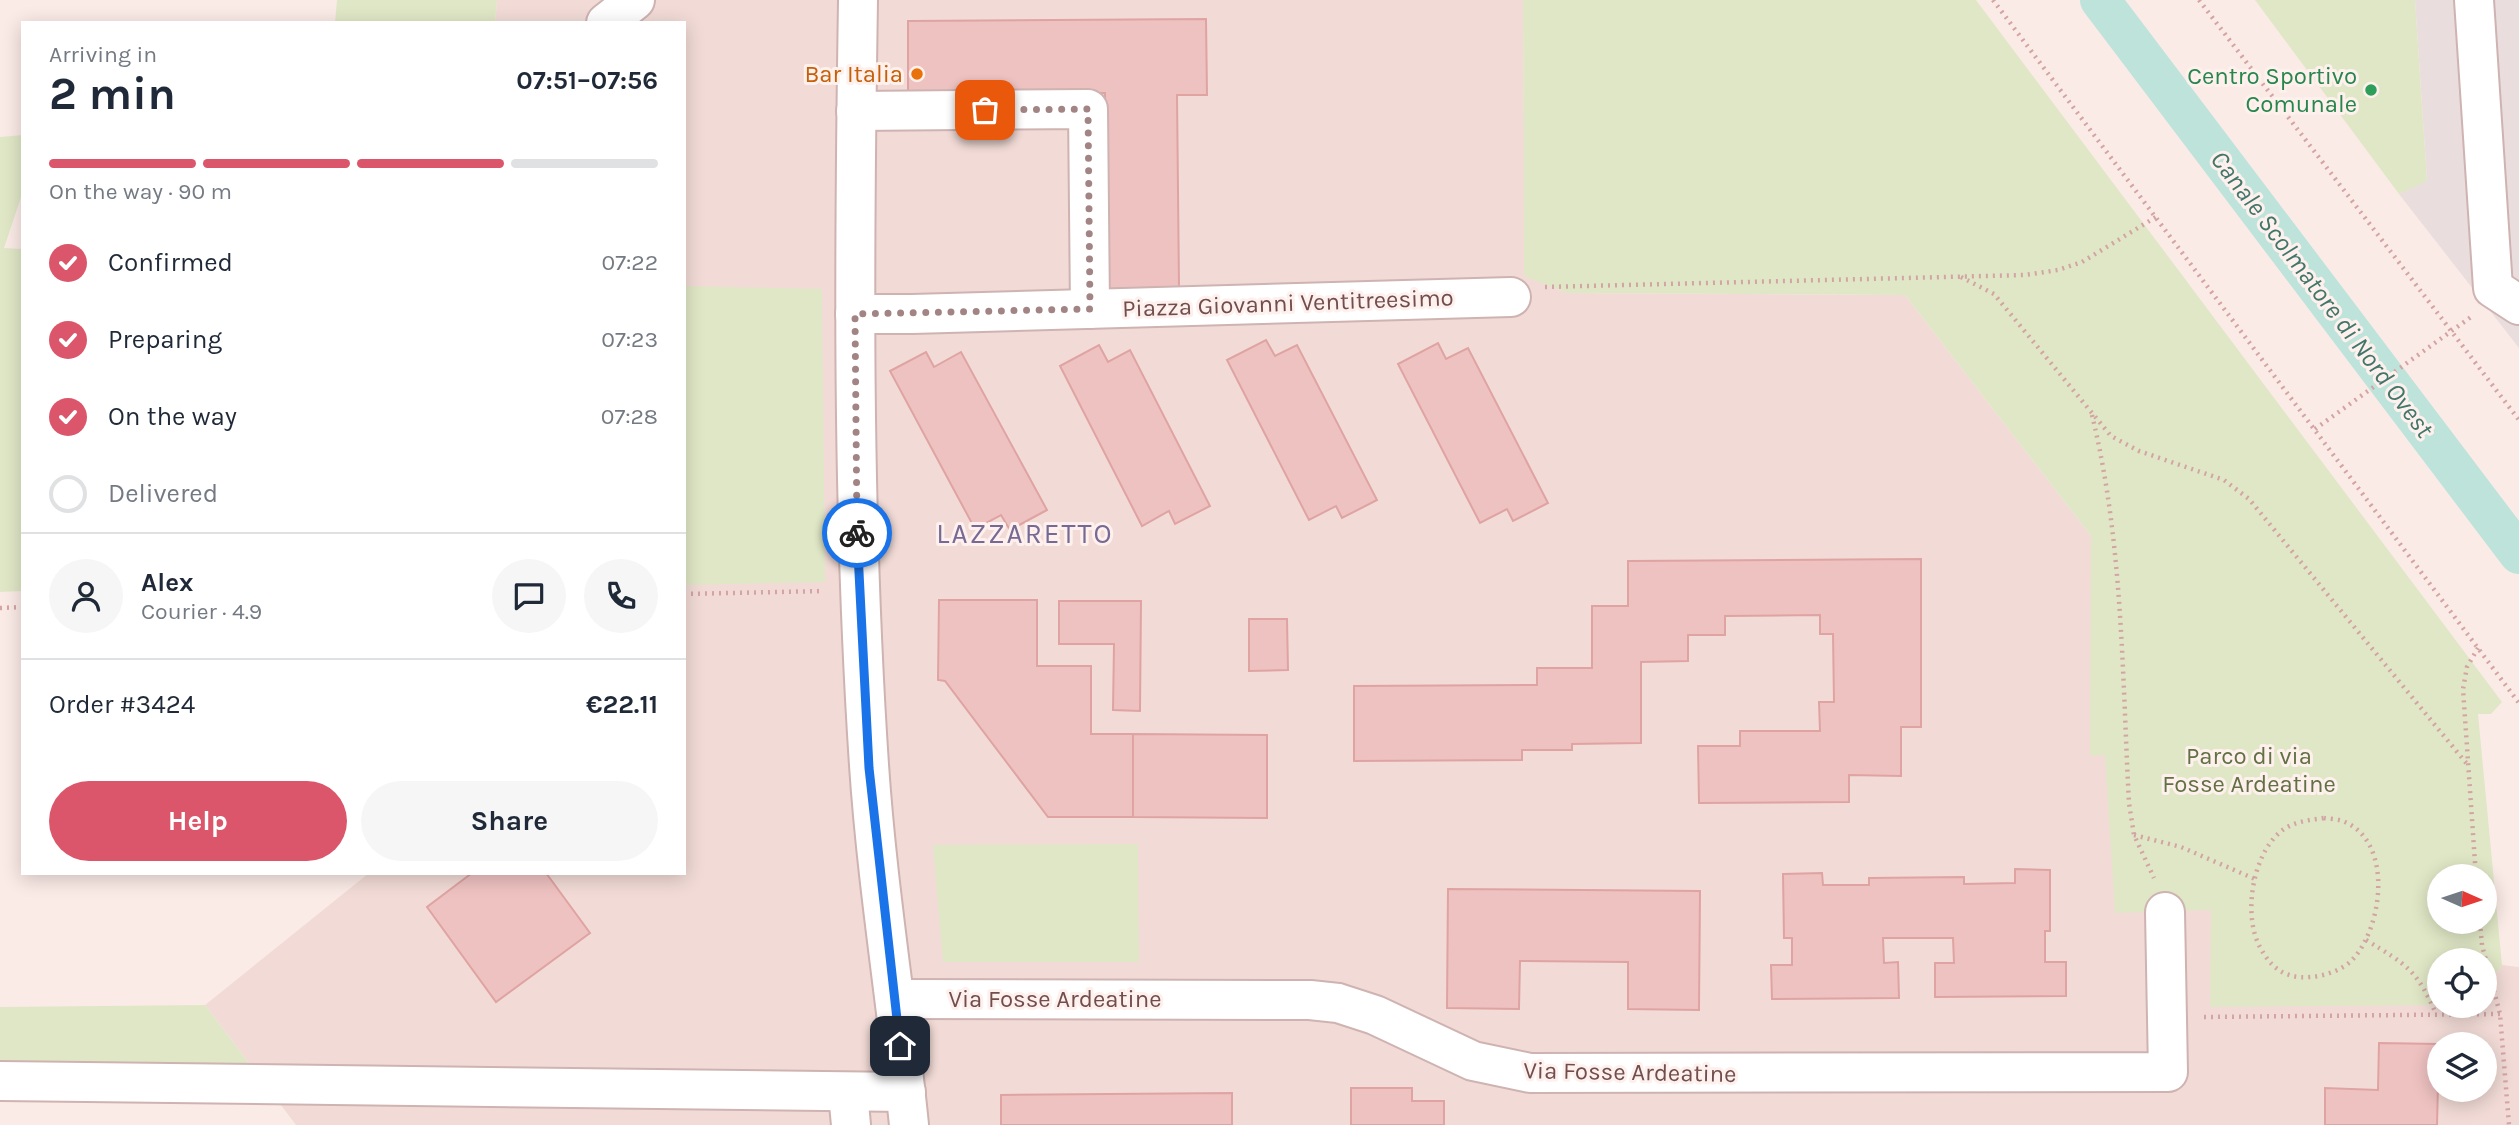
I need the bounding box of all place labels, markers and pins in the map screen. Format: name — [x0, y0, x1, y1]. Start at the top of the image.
place label: Bar Italia — [804, 60, 903, 88]
place label: Centro Sportivo Comunale — [2187, 62, 2357, 118]
marker: Bar Italia — [909, 66, 925, 82]
pin — [955, 80, 1015, 140]
marker: Centro Sportivo Comunale — [2363, 82, 2379, 98]
pin — [870, 1016, 930, 1076]

